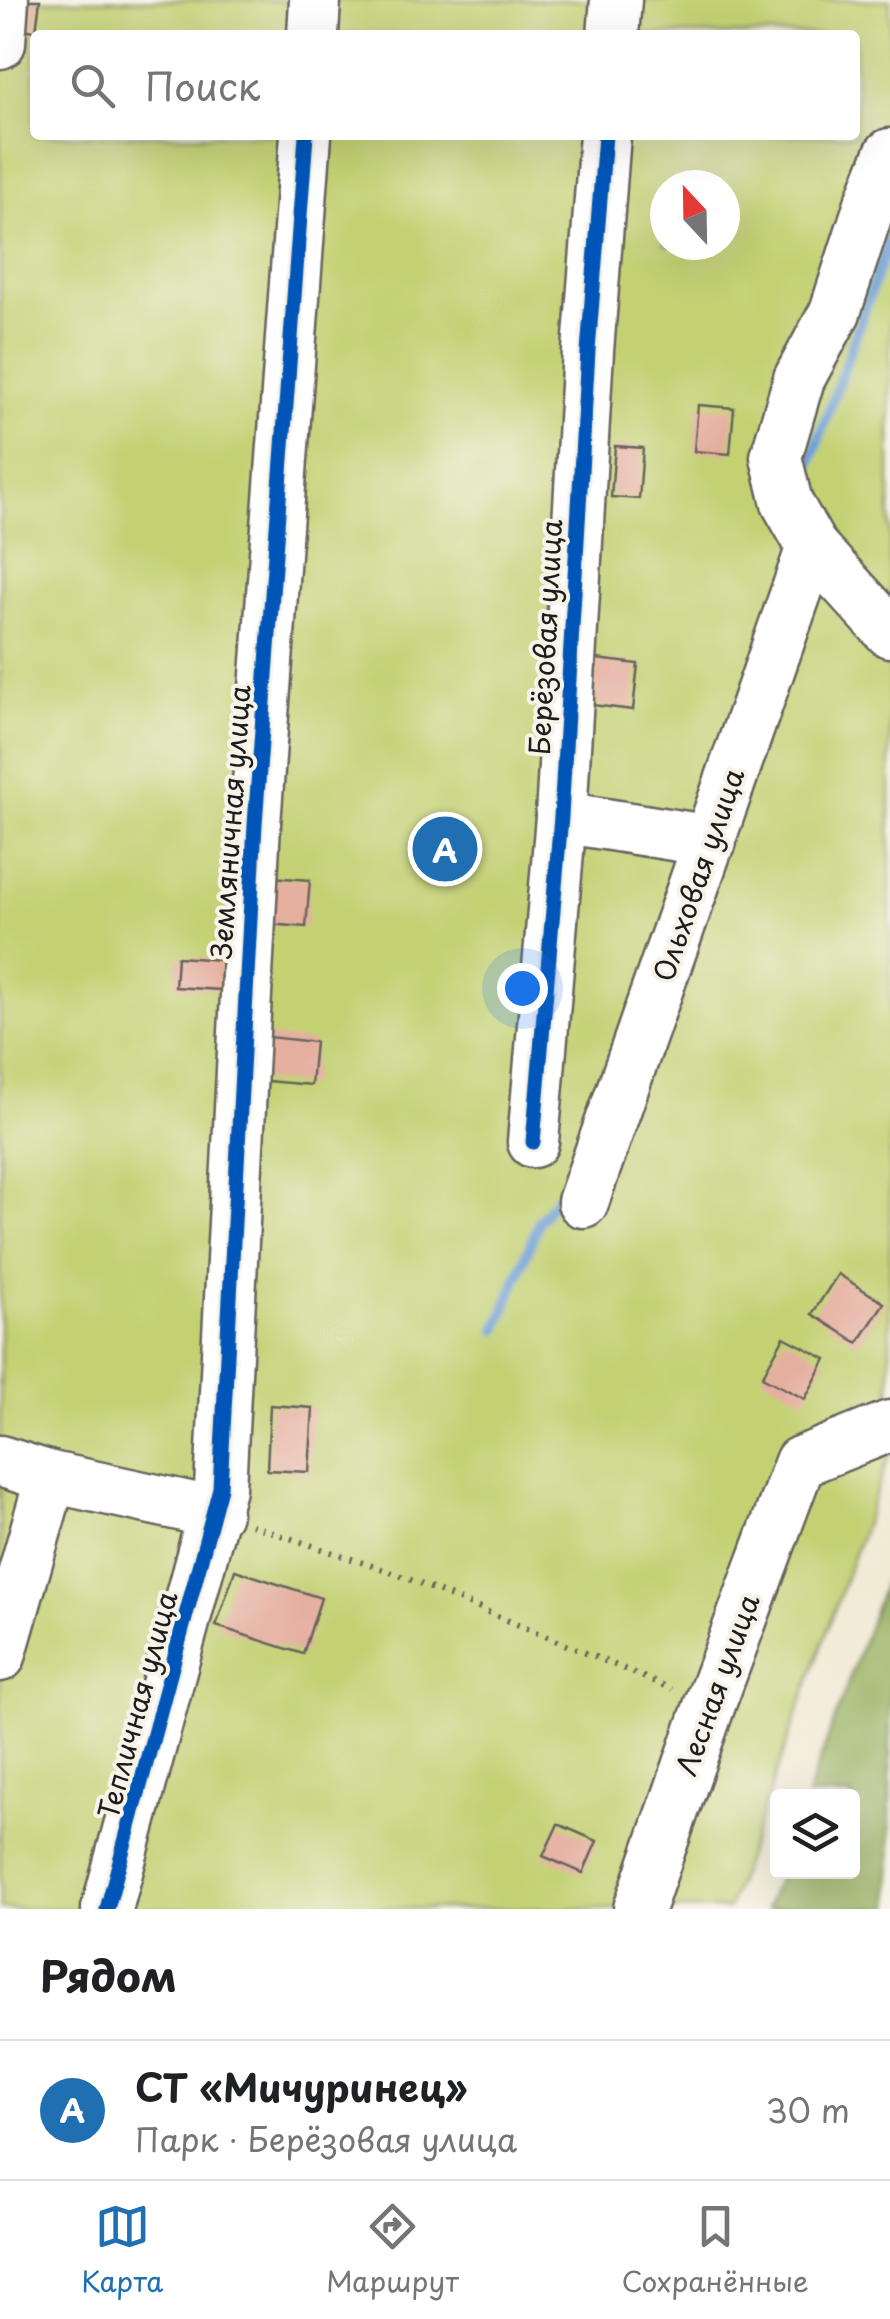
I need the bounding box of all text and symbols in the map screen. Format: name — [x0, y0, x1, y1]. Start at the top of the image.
search box — [30, 30, 860, 140]
text: Поиск — [145, 57, 260, 114]
icon: search — [65, 58, 120, 113]
north arrow — [650, 170, 740, 260]
street label: Берёзовая улица — [517, 518, 572, 756]
street label: Земляничная улица — [198, 683, 261, 960]
street label: Ольховая улица — [641, 762, 754, 987]
pin: A — [412, 812, 478, 886]
your location — [497, 963, 548, 1014]
street label: Тепличная улица — [86, 1586, 188, 1823]
street label: Лесная улица — [664, 1587, 769, 1781]
map controls — [770, 1789, 860, 1879]
button: layers — [770, 1789, 860, 1879]
text: Рядом — [40, 1943, 177, 2006]
text: СТ «Мичуринец» — [135, 2058, 467, 2115]
text: A — [60, 2086, 85, 2134]
text: 30 m — [766, 2086, 850, 2134]
text: Парк · Берёзовая улица — [135, 2115, 517, 2163]
tab: Карта — [81, 2199, 164, 2302]
tab: Маршрут — [326, 2199, 459, 2302]
tab: Сохранённые — [621, 2199, 809, 2302]

